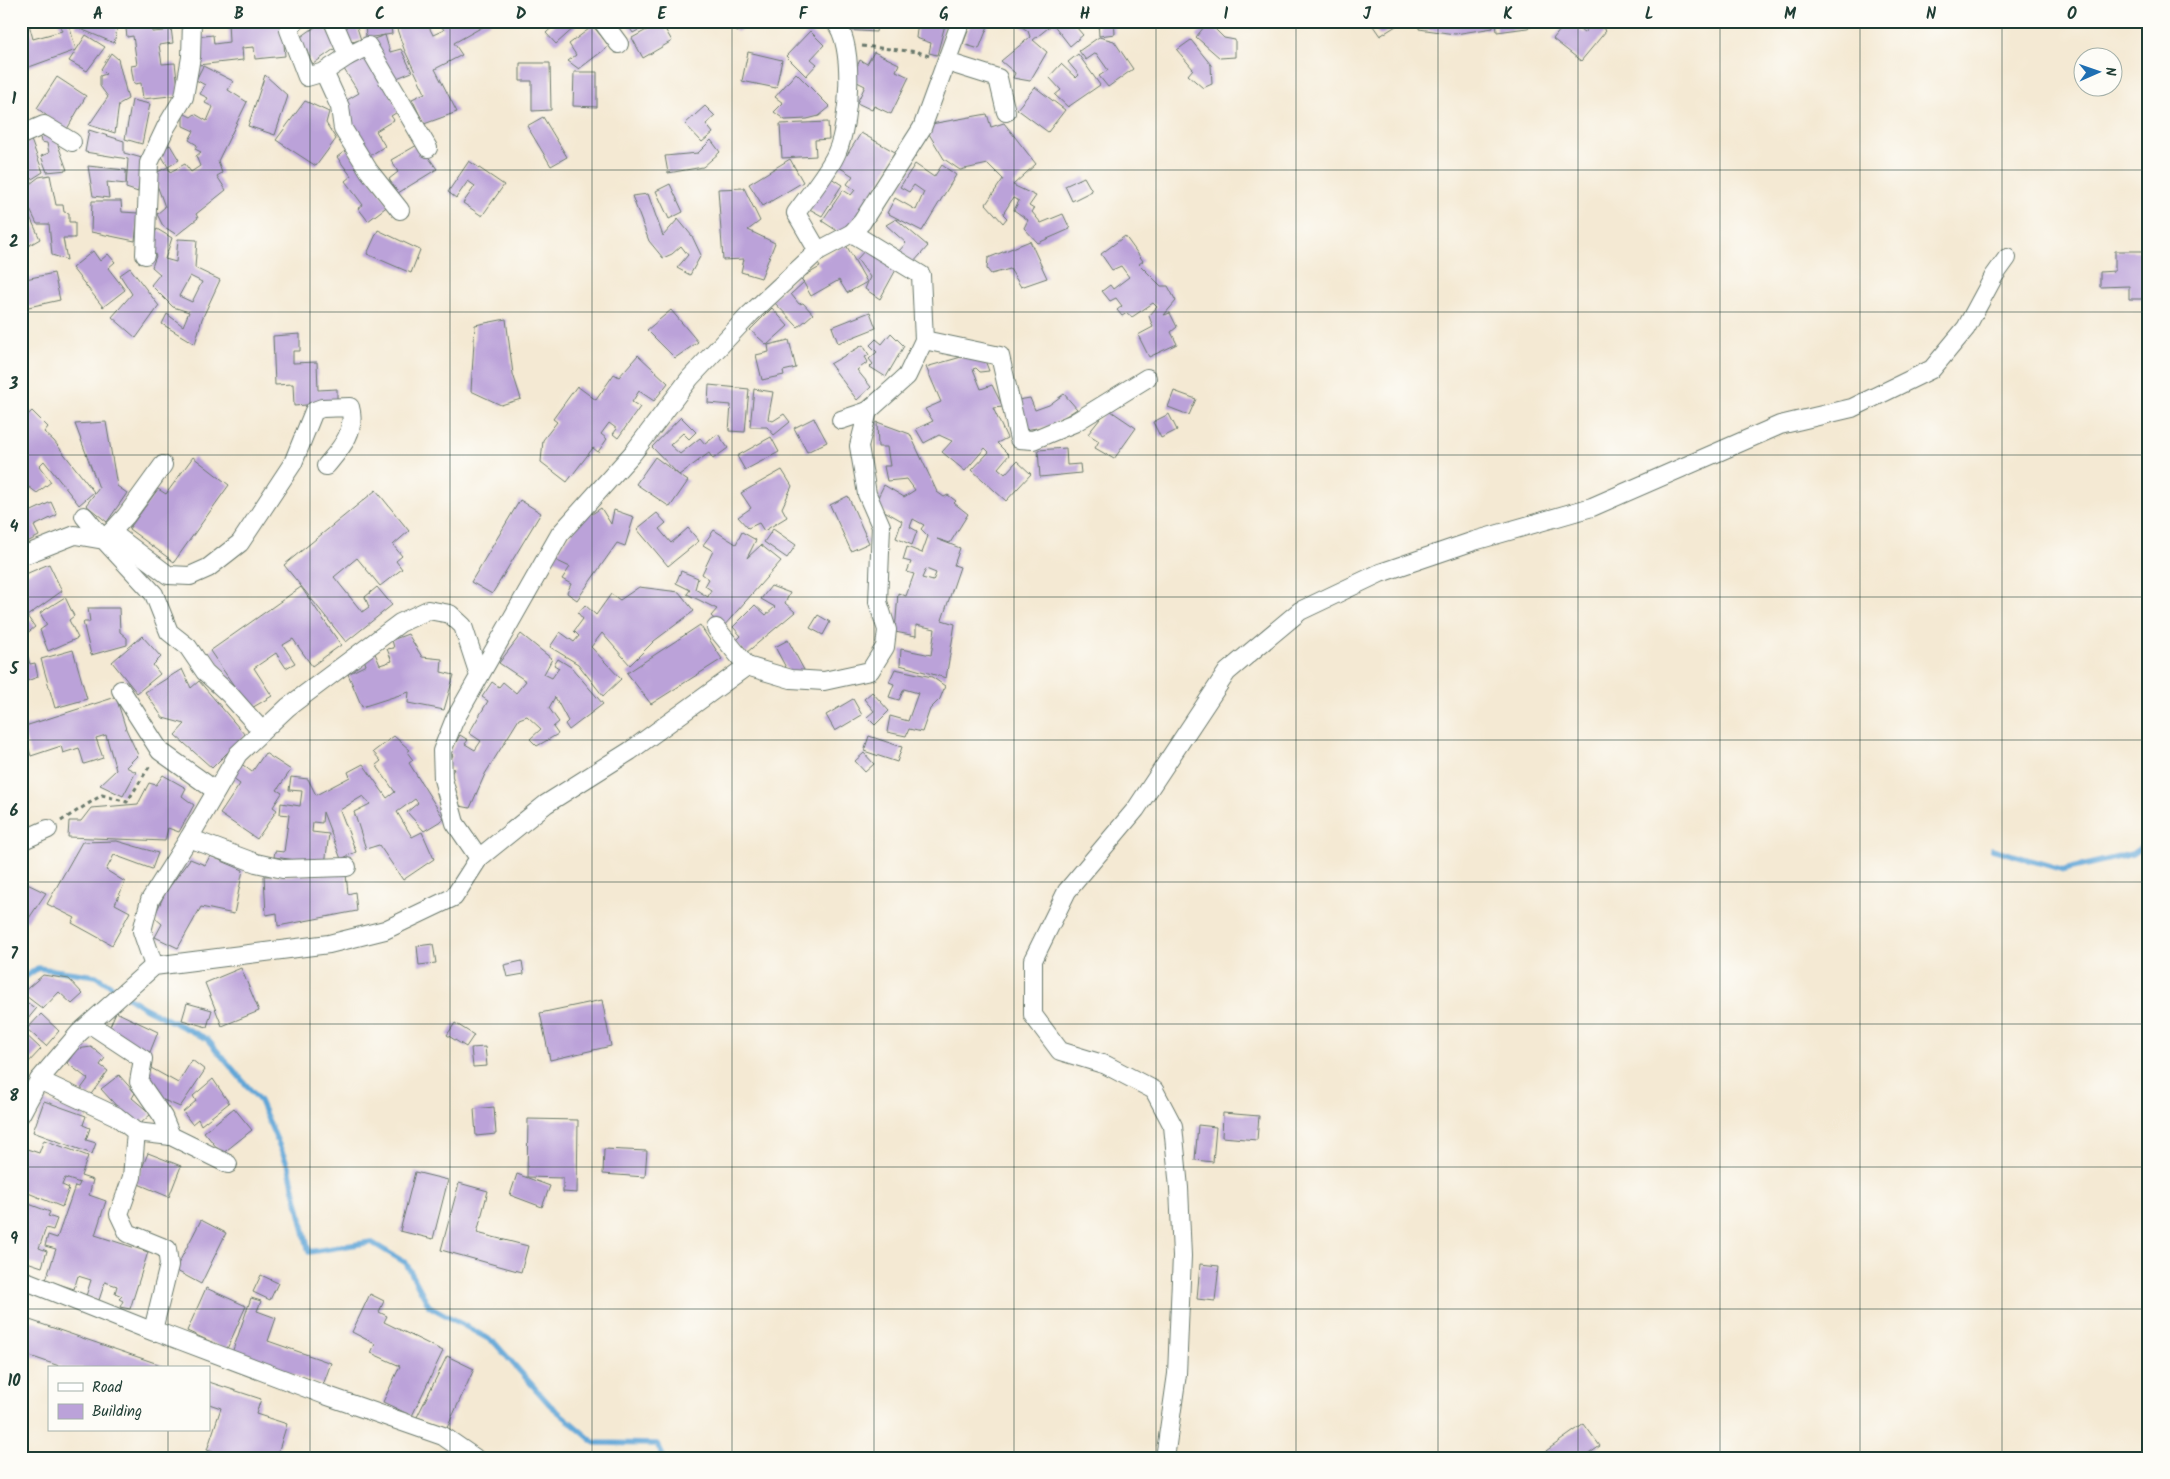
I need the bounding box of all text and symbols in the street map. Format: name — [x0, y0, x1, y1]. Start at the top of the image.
text: A — [93, 2, 103, 27]
text: B — [234, 2, 244, 27]
text: C — [375, 2, 385, 27]
text: D — [516, 2, 527, 27]
text: E — [658, 2, 668, 27]
text: F — [799, 2, 809, 27]
text: G — [939, 2, 949, 27]
text: H — [1080, 2, 1090, 27]
text: I — [1224, 2, 1229, 27]
text: J — [1363, 2, 1372, 27]
text: K — [1503, 2, 1513, 27]
text: L — [1645, 2, 1653, 27]
text: M — [1784, 2, 1797, 27]
text: N — [1926, 2, 1936, 27]
text: O — [2067, 2, 2077, 27]
north arrow — [2072, 48, 2122, 98]
text: N — [2099, 67, 2121, 77]
text: 1 — [12, 87, 17, 112]
text: 2 — [9, 230, 19, 255]
text: 3 — [9, 372, 19, 397]
text: 4 — [10, 515, 19, 540]
text: 5 — [9, 657, 20, 682]
text: 6 — [10, 799, 19, 824]
text: 7 — [10, 942, 18, 967]
text: 8 — [9, 1084, 19, 1109]
text: 9 — [10, 1227, 18, 1252]
legend — [48, 1366, 210, 1432]
text: 10 — [7, 1369, 21, 1394]
text: Road — [92, 1376, 123, 1400]
text: Building — [92, 1400, 142, 1424]

